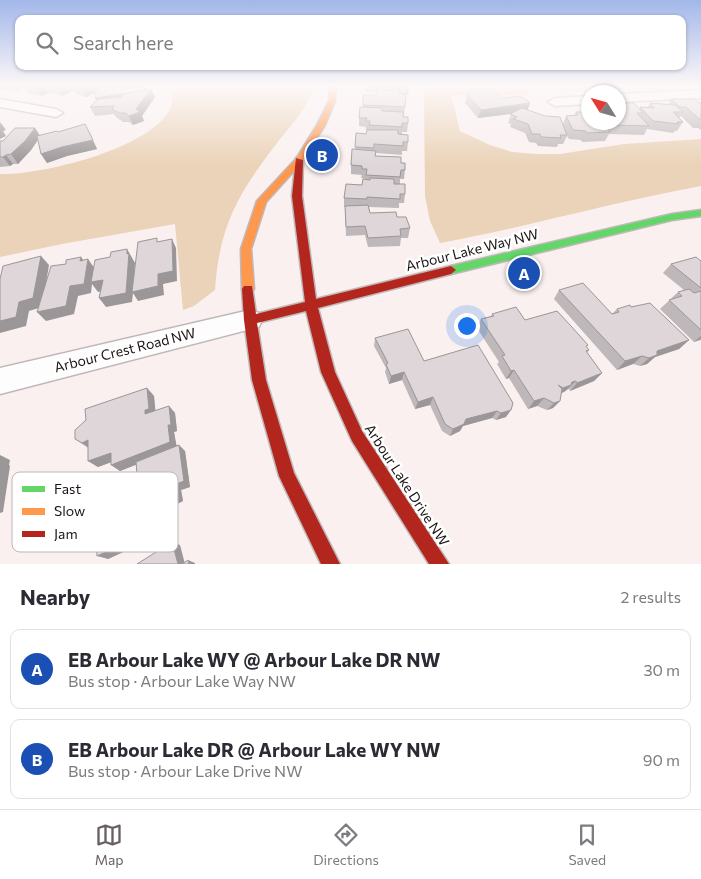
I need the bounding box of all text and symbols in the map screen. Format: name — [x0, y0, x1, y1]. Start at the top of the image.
search box — [15, 15, 686, 70]
icon: search — [33, 29, 61, 57]
text: Search here — [73, 31, 173, 54]
north arrow — [581, 85, 626, 130]
pin: B — [306, 136, 338, 174]
street label: Arbour Lake Way NW — [404, 225, 540, 275]
pin: A — [508, 254, 540, 292]
your location — [454, 313, 480, 339]
street label: Arbour Crest Road NW — [52, 324, 197, 375]
street label: Arbour Lake Drive NW — [362, 421, 453, 549]
legend — [12, 472, 178, 552]
text: Fast — [54, 480, 81, 497]
text: Slow — [54, 502, 85, 519]
text: Jam — [54, 525, 78, 542]
text: Nearby — [20, 584, 90, 609]
text: 2 results — [620, 587, 681, 606]
text: EB Arbour Lake WY @ Arbour Lake DR NW — [68, 648, 440, 671]
text: A — [31, 660, 43, 679]
text: 30 m — [643, 660, 680, 679]
text: Bus stop · Arbour Lake Way NW — [68, 671, 296, 690]
text: EB Arbour Lake DR @ Arbour Lake WY NW — [68, 738, 440, 761]
text: B — [32, 750, 42, 769]
text: 90 m — [643, 750, 680, 769]
text: Bus stop · Arbour Lake Drive NW — [68, 761, 303, 780]
tab: Map — [95, 821, 124, 868]
tab: Directions — [313, 821, 379, 868]
tab: Saved — [568, 821, 606, 868]

